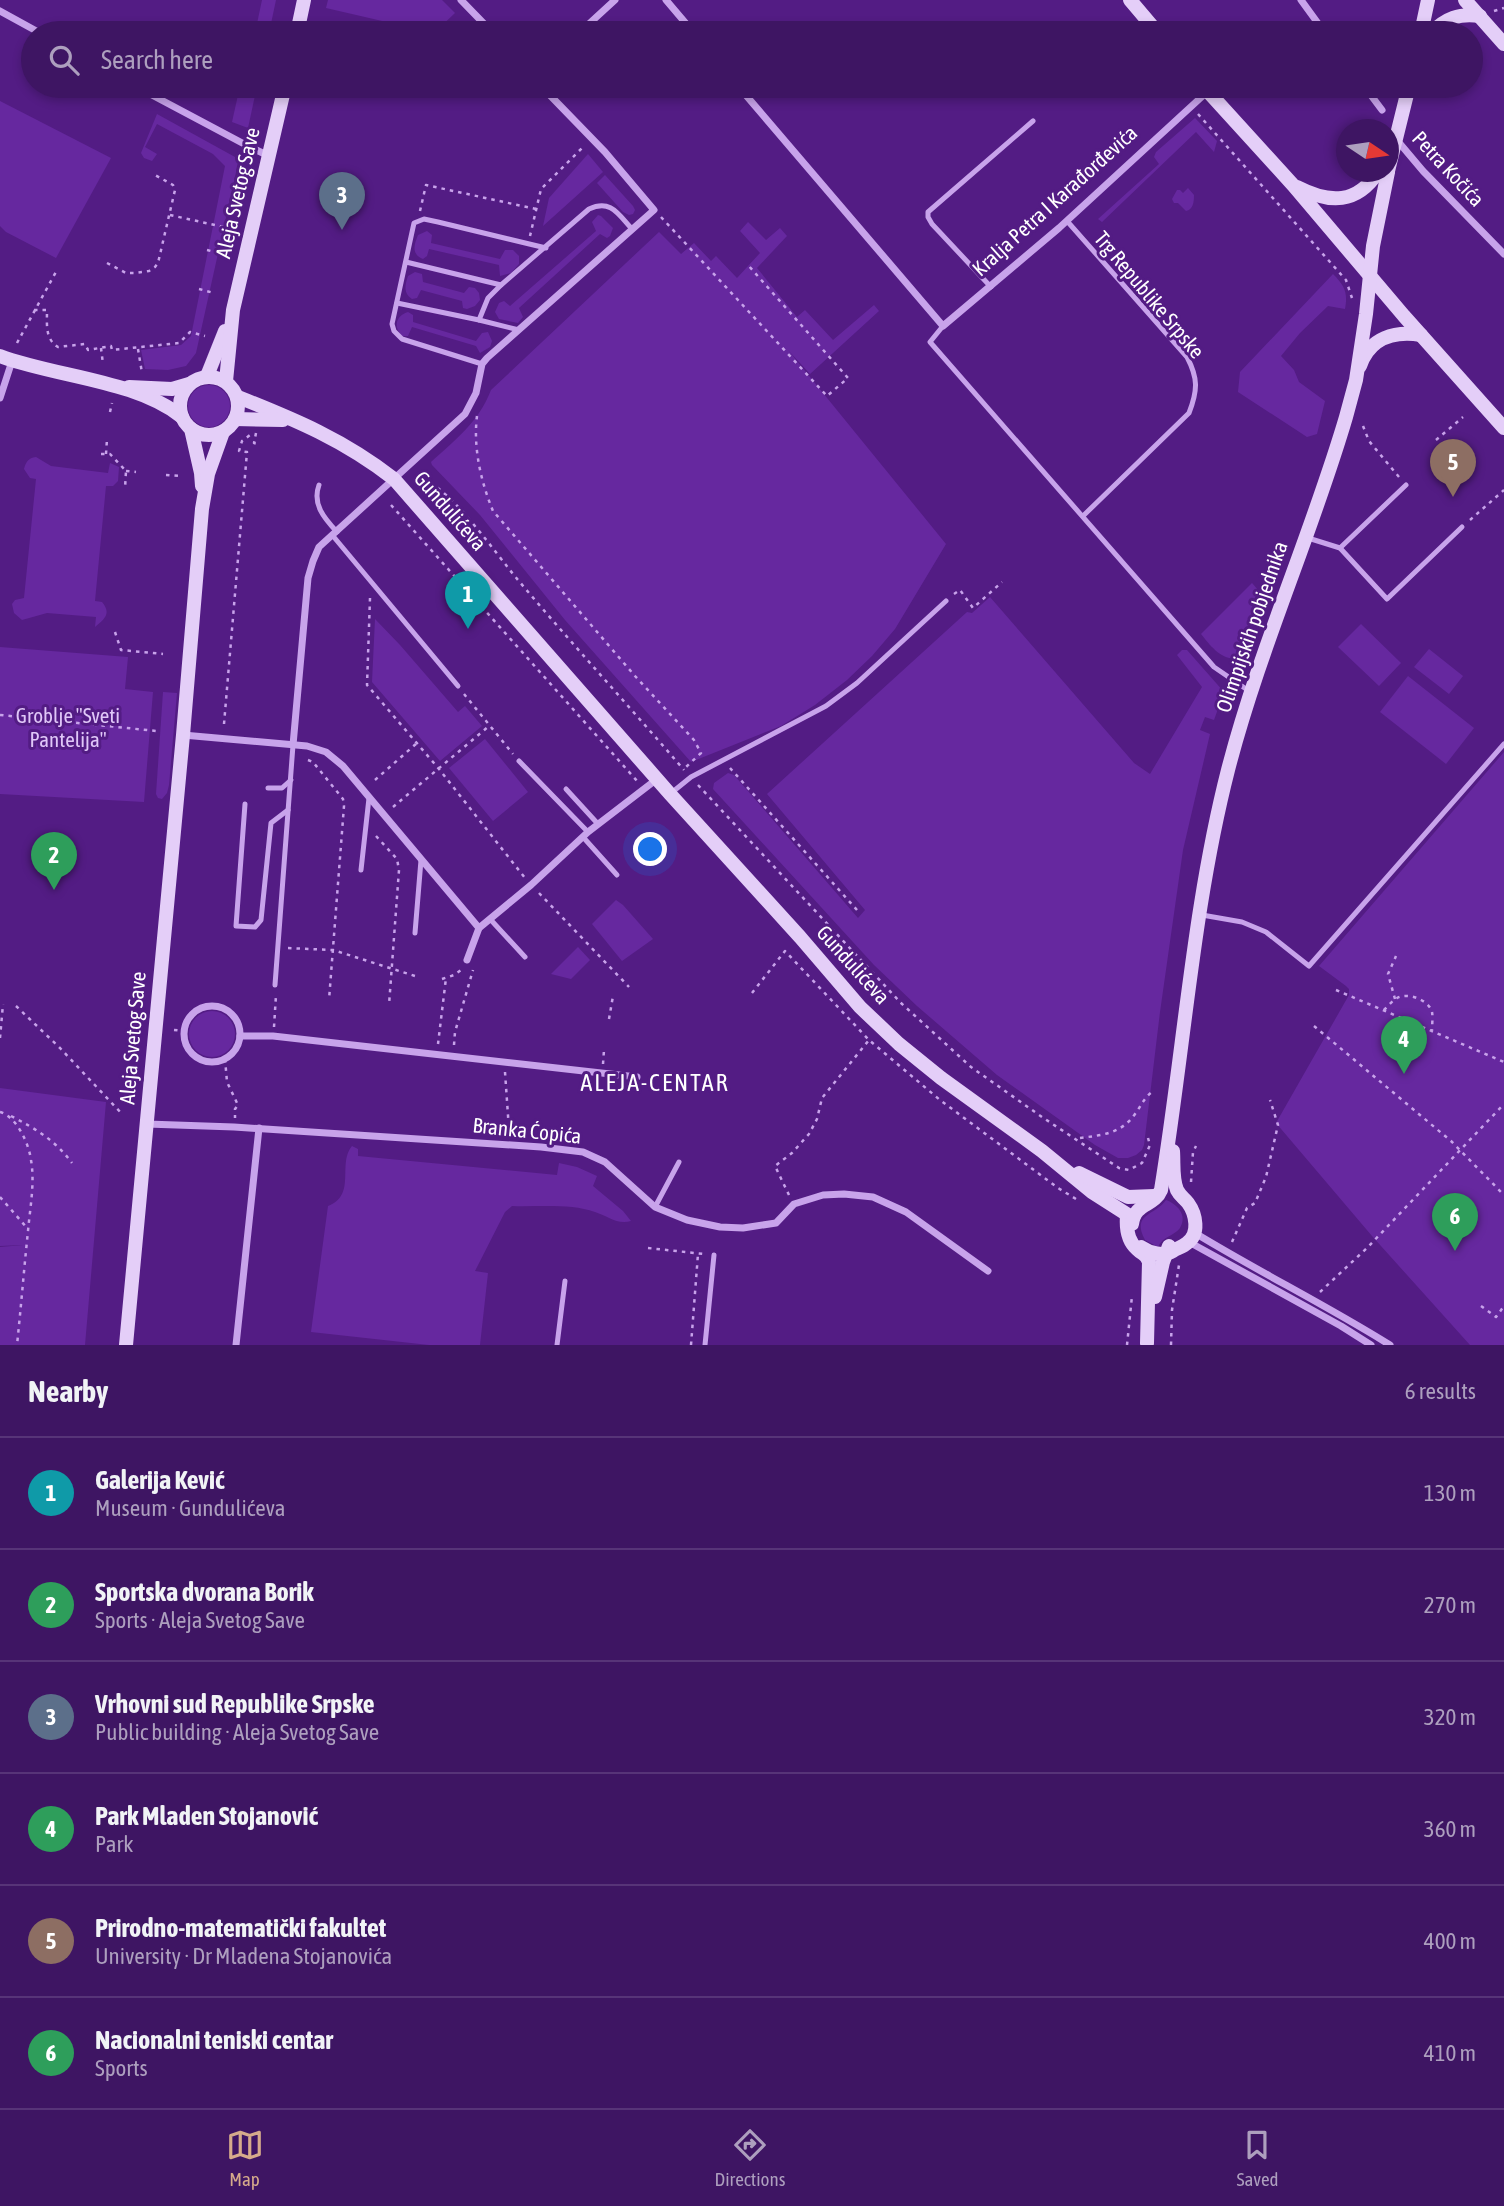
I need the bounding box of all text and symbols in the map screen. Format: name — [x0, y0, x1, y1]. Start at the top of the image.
search box — [21, 21, 1483, 98]
icon: search — [45, 41, 83, 79]
text: Search here — [101, 45, 213, 75]
north arrow — [1336, 119, 1399, 182]
street label: Kralja Petra I Karađorđevića — [967, 120, 1141, 280]
street label: Aleja Svetog Save — [210, 125, 264, 260]
street label: Petra Kočića — [1408, 126, 1490, 211]
pin: 3 — [319, 172, 365, 230]
street label: Trg Republike Srpske — [1090, 226, 1210, 363]
pin: 5 — [1430, 439, 1476, 497]
street label: Gundulićeva — [410, 466, 492, 555]
street label: Olimpijskih pobjednika — [1211, 538, 1292, 715]
pin: 1 — [445, 571, 491, 629]
park label: Groblje "Sveti Pantelija" — [16, 703, 120, 751]
pin: 2 — [31, 832, 77, 890]
your location — [633, 832, 667, 866]
street label: Gundulićeva — [812, 920, 895, 1009]
street label: Aleja Svetog Save — [114, 970, 150, 1105]
pin: 4 — [1381, 1016, 1427, 1074]
district label: ALEJA-CENTAR — [580, 1069, 730, 1096]
street label: Branka Ćopića — [472, 1112, 583, 1148]
pin: 6 — [1432, 1193, 1478, 1251]
text: Nearby — [28, 1374, 108, 1408]
text: 6 results — [1405, 1378, 1476, 1404]
text: Galerija Kević — [95, 1465, 225, 1495]
text: 1 — [46, 1480, 56, 1506]
text: 130 m — [1424, 1480, 1476, 1506]
text: Museum · Gundulićeva — [95, 1495, 286, 1521]
text: Sportska dvorana Borik — [95, 1577, 314, 1607]
text: 2 — [46, 1592, 56, 1618]
text: 270 m — [1424, 1592, 1476, 1618]
text: Sports · Aleja Svetog Save — [95, 1607, 305, 1633]
text: Vrhovni sud Republike Srpske — [95, 1689, 374, 1719]
text: 3 — [46, 1704, 56, 1730]
text: 320 m — [1424, 1704, 1476, 1730]
text: Public building · Aleja Svetog Save — [95, 1719, 379, 1745]
text: Park Mladen Stojanović — [95, 1801, 318, 1831]
text: 4 — [46, 1816, 56, 1842]
text: 360 m — [1424, 1816, 1476, 1842]
text: Park — [95, 1831, 133, 1857]
text: Prirodno-matematički fakultet — [95, 1913, 386, 1943]
text: 5 — [46, 1928, 56, 1954]
text: 400 m — [1424, 1928, 1476, 1954]
text: University · Dr Mladena Stojanovića — [95, 1943, 392, 1969]
text: Nacionalni teniski centar — [95, 2025, 333, 2055]
text: 6 — [46, 2040, 56, 2066]
text: 410 m — [1424, 2040, 1476, 2066]
text: Sports — [95, 2055, 148, 2081]
tab: Map — [226, 2126, 264, 2190]
tab: Directions — [715, 2126, 785, 2190]
tab: Saved — [1236, 2126, 1278, 2190]

